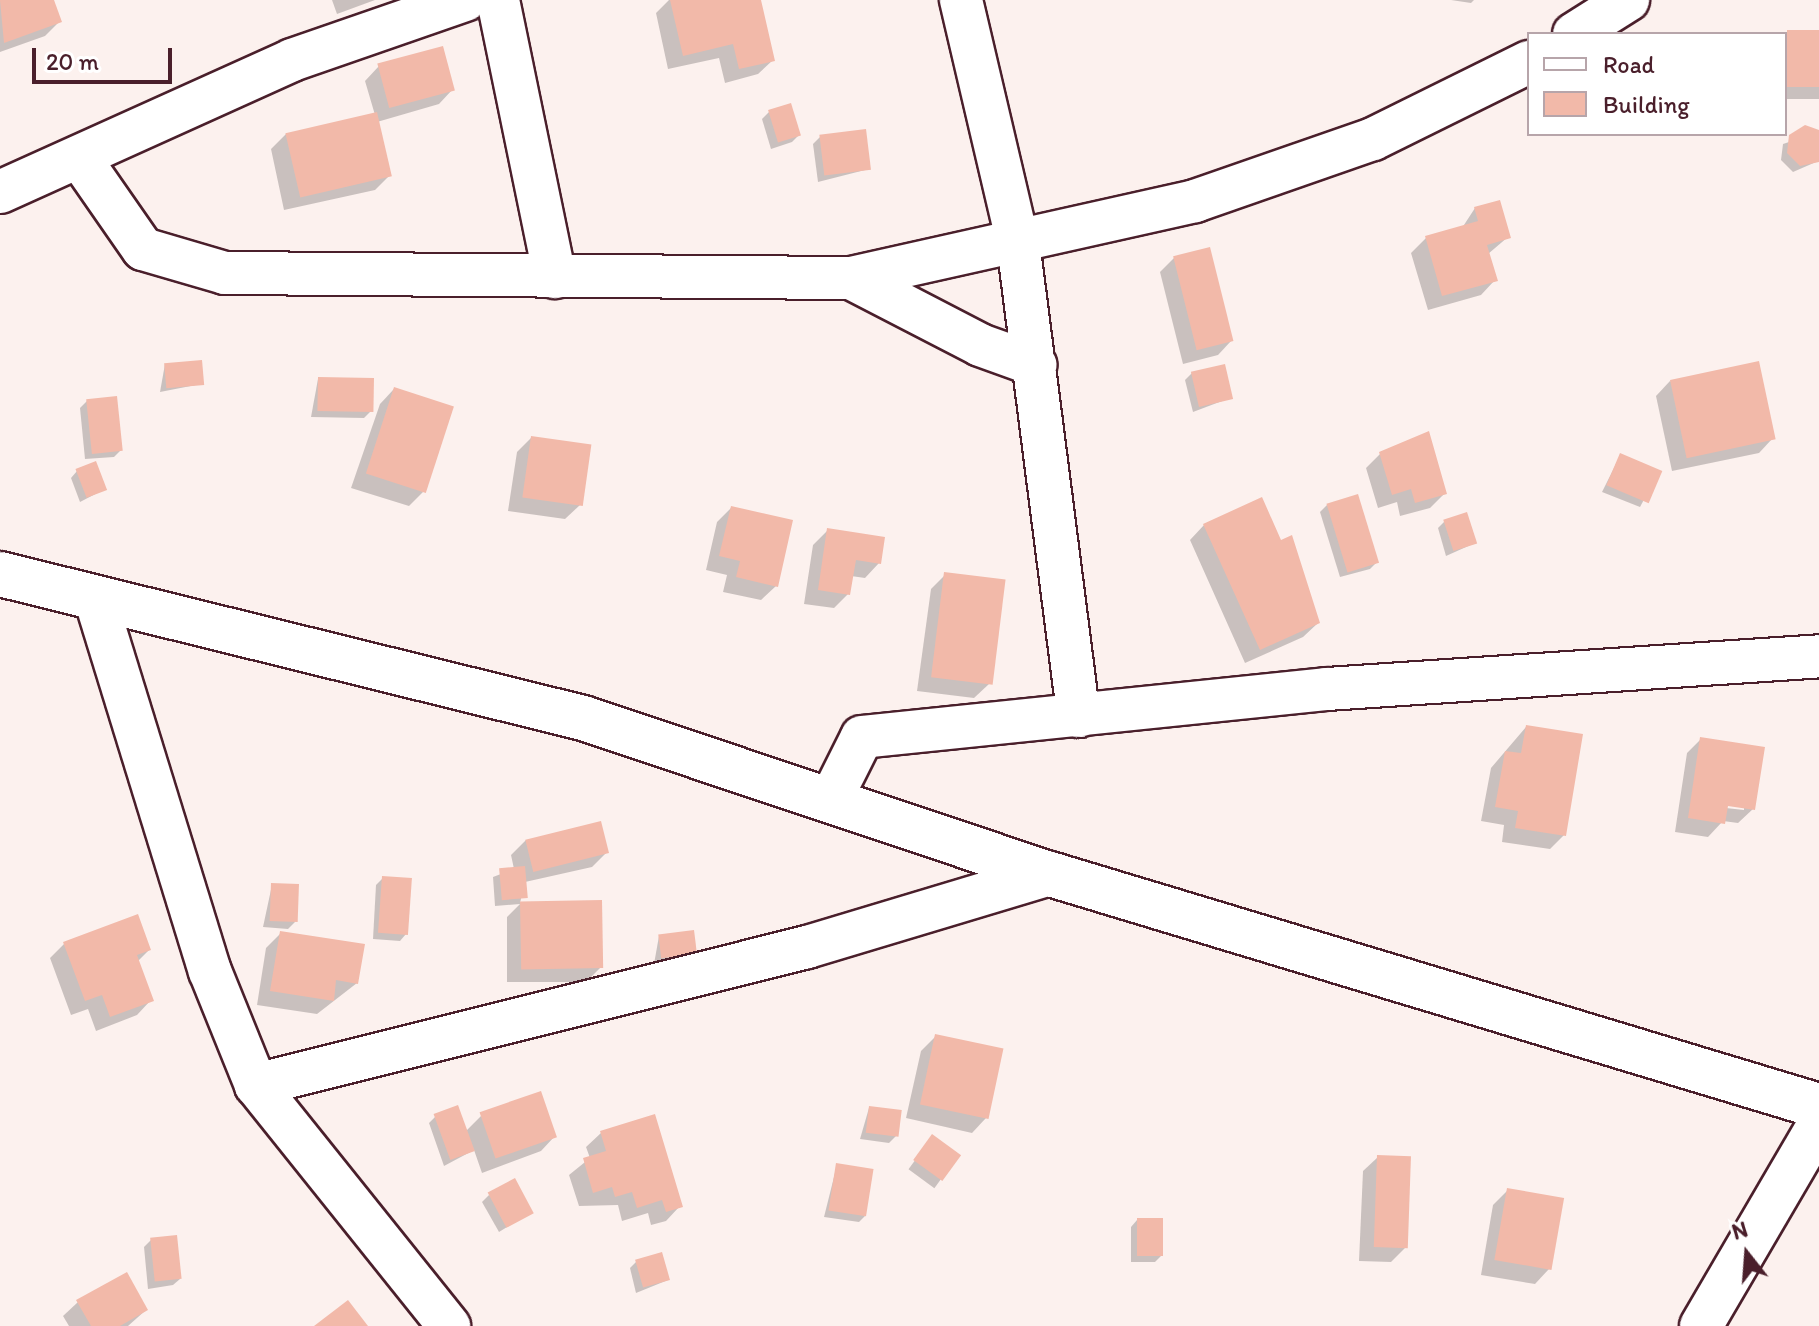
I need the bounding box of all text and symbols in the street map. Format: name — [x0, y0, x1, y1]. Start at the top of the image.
scale bar — [36, 32, 176, 82]
legend — [1527, 32, 1787, 136]
text: 20 m — [46, 47, 99, 76]
text: Road — [1603, 50, 1655, 79]
text: Building — [1603, 90, 1690, 119]
north arrow — [1707, 1214, 1787, 1294]
text: N — [1729, 1215, 1751, 1246]

